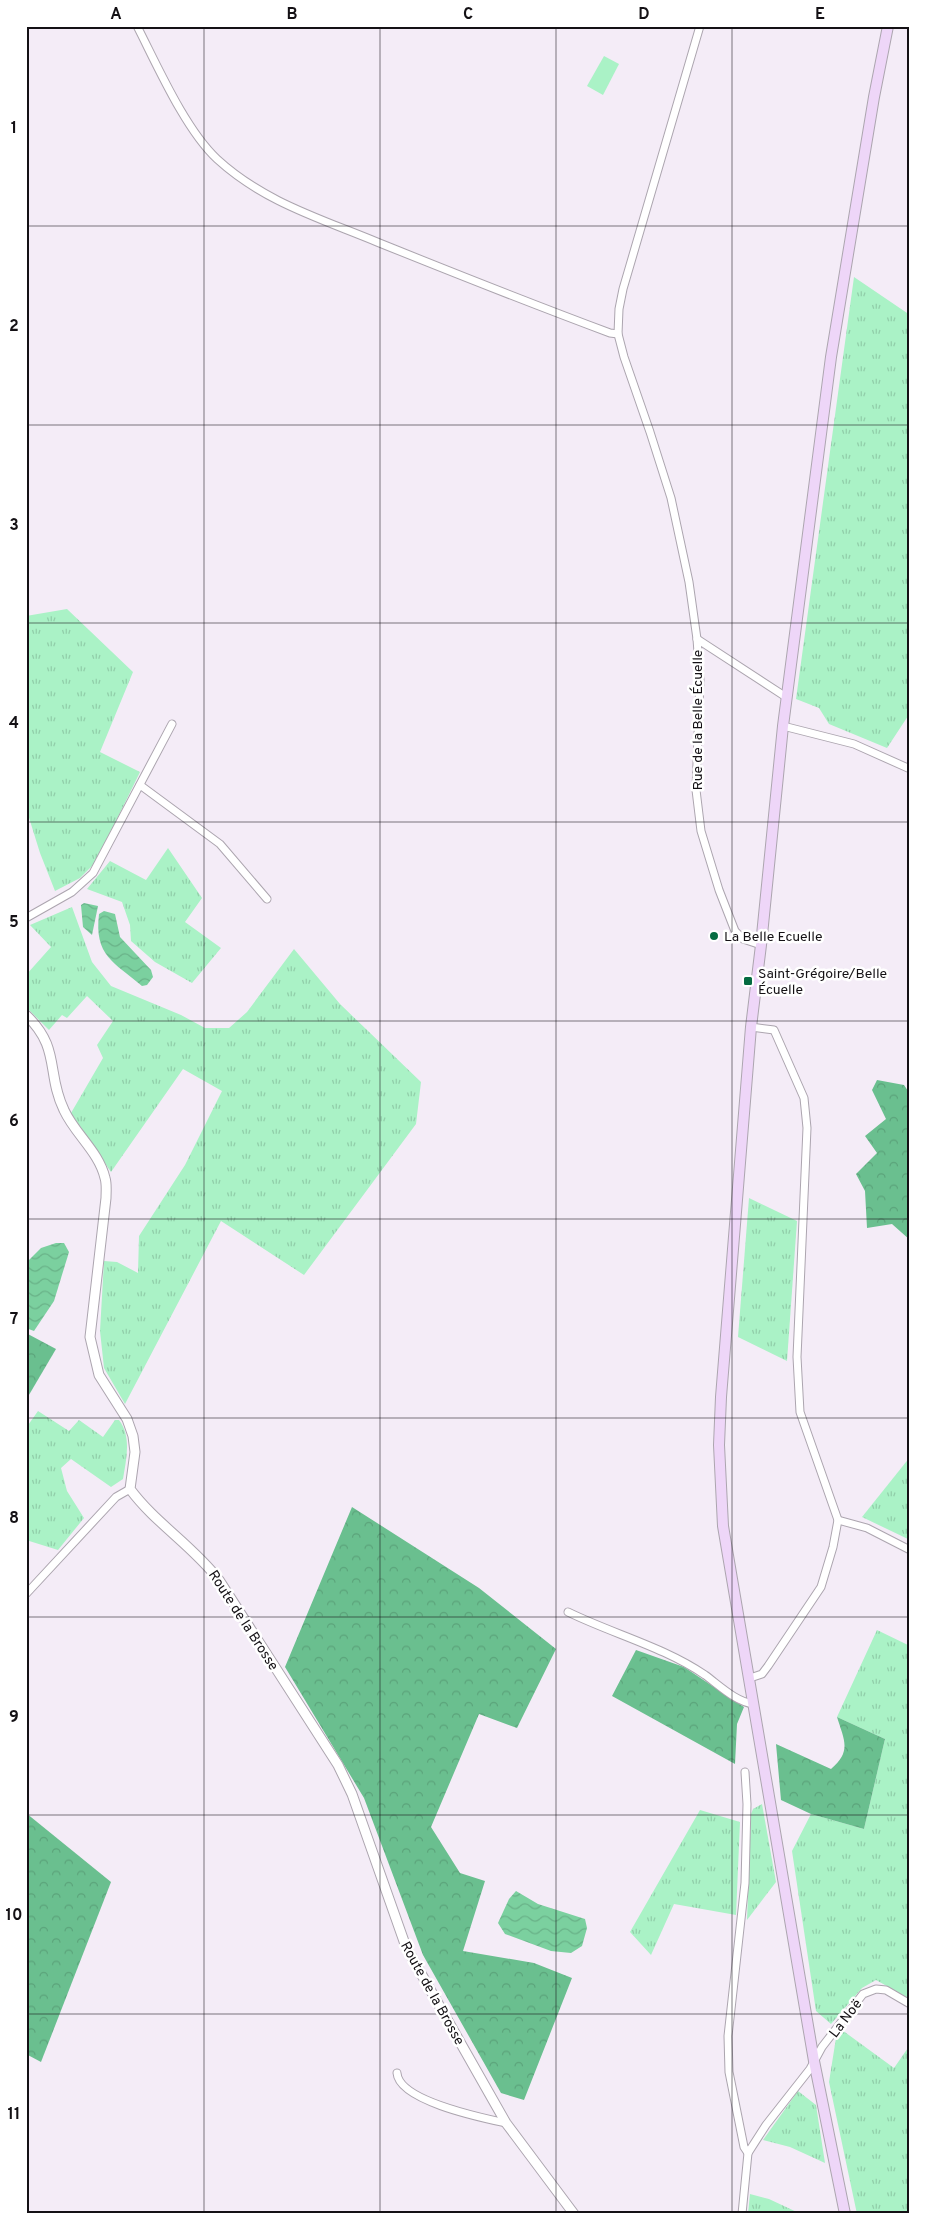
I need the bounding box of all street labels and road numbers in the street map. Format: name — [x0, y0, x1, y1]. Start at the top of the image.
street label: Rue de la Belle Écuelle — [689, 650, 707, 790]
street label: Route de la Brosse — [204, 1567, 281, 1674]
street label: Route de la Brosse — [396, 1939, 467, 2049]
street label: La Noë — [826, 1996, 866, 2042]

